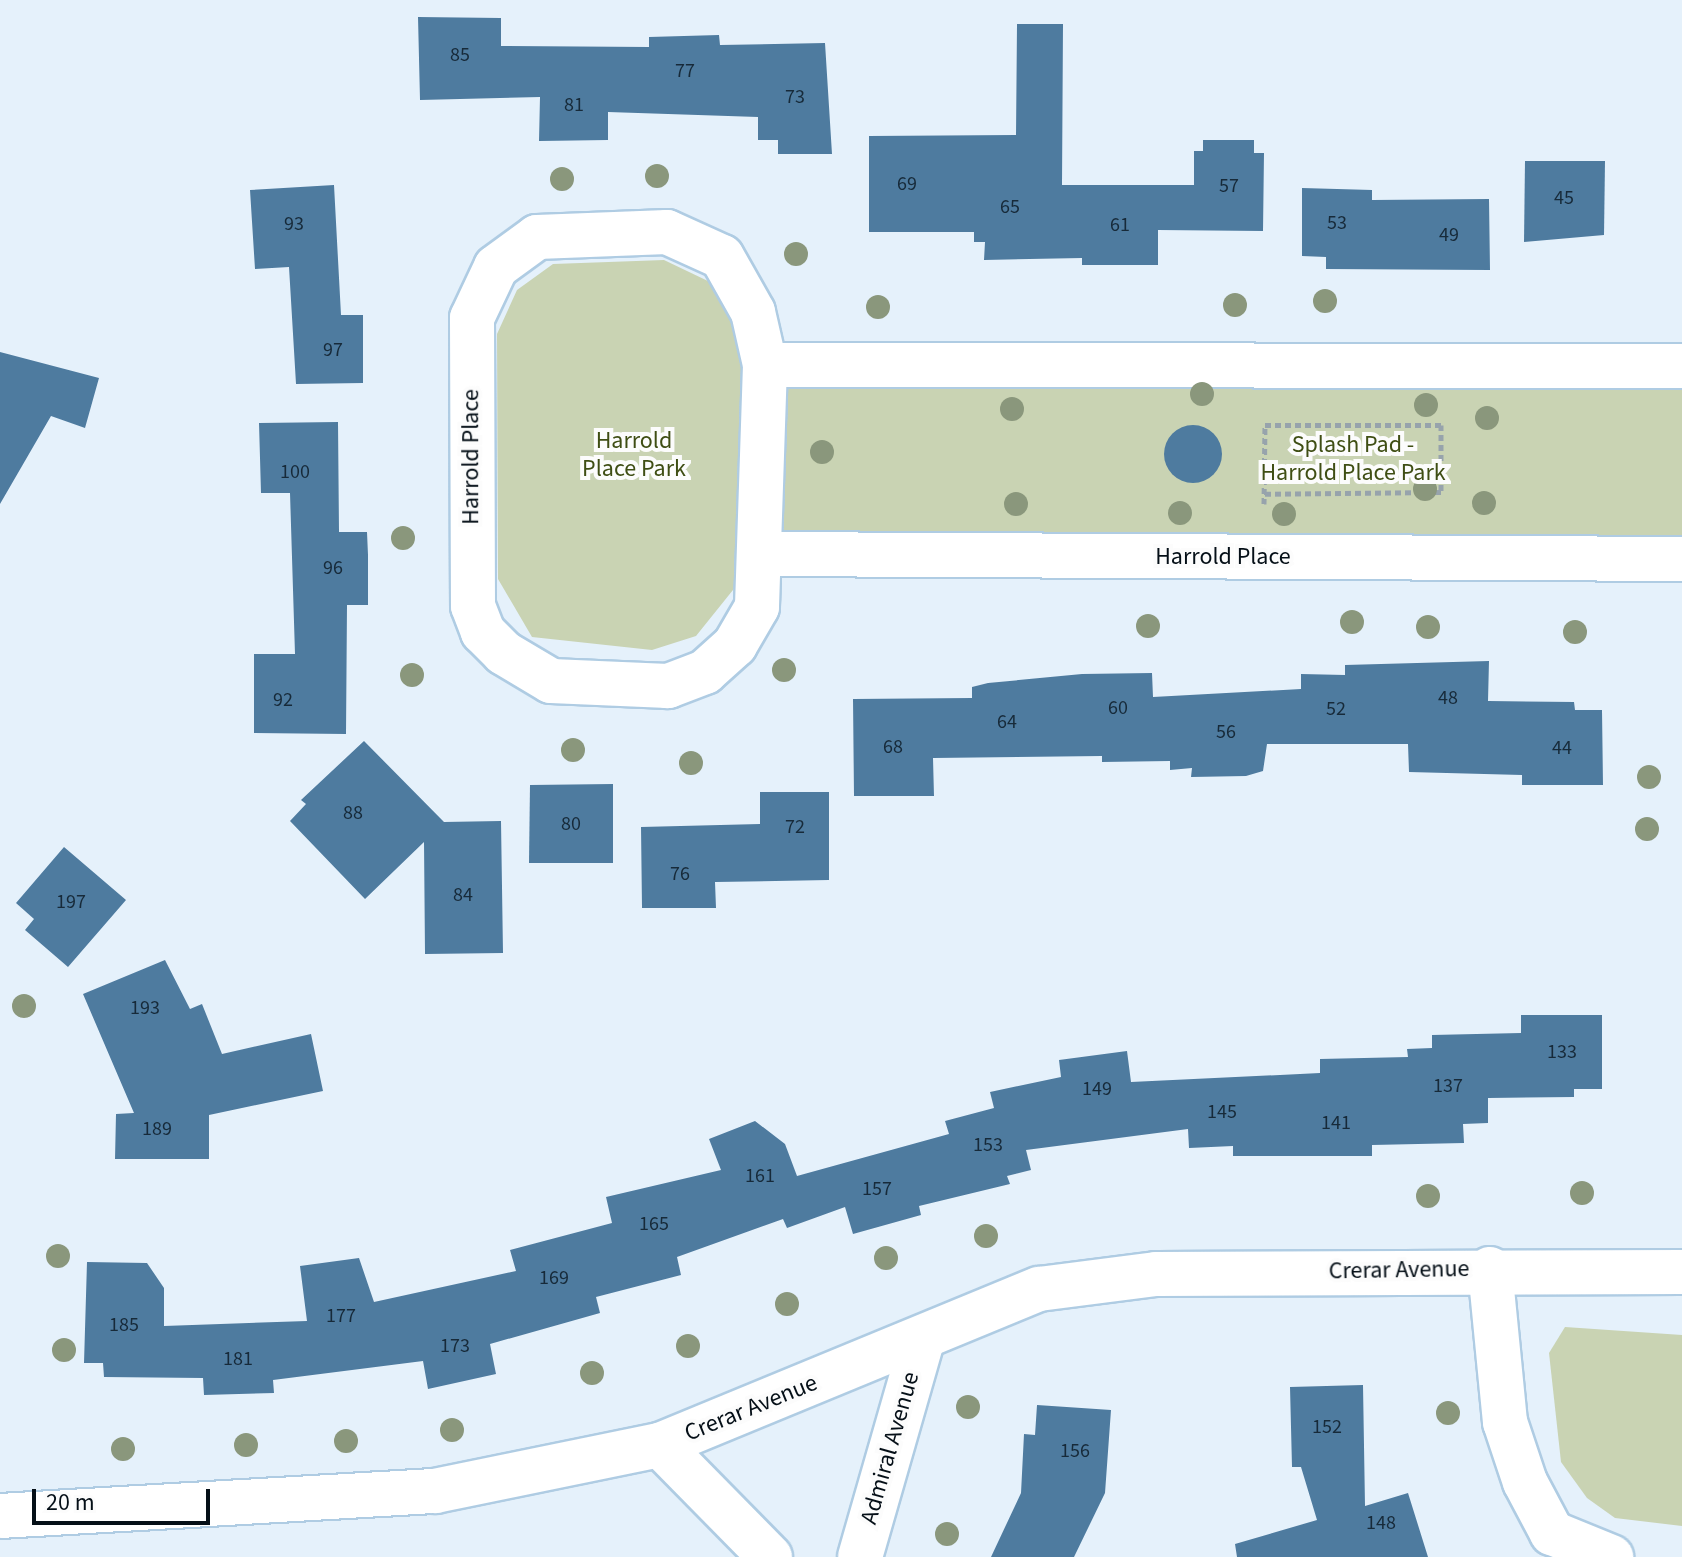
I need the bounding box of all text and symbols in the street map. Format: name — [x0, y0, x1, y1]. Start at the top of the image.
house number: 85 — [450, 43, 470, 67]
house number: 77 — [675, 59, 695, 83]
house number: 73 — [785, 85, 805, 109]
house number: 81 — [564, 93, 584, 117]
house number: 69 — [897, 172, 917, 196]
house number: 57 — [1219, 174, 1239, 198]
house number: 45 — [1554, 186, 1574, 210]
house number: 65 — [1000, 195, 1020, 219]
house number: 53 — [1327, 211, 1347, 235]
house number: 93 — [284, 212, 304, 236]
house number: 61 — [1110, 213, 1130, 237]
house number: 49 — [1439, 223, 1459, 247]
house number: 97 — [323, 338, 343, 362]
street label: Harrold Place — [457, 389, 485, 525]
park label: Harrold Place Park — [582, 427, 686, 483]
park label: Splash Pad - Harrold Place Park — [1260, 431, 1446, 487]
house number: 100 — [280, 460, 310, 484]
street label: Harrold Place — [1155, 543, 1291, 571]
house number: 96 — [323, 556, 343, 580]
house number: 48 — [1438, 686, 1458, 710]
house number: 92 — [273, 688, 293, 712]
house number: 60 — [1108, 696, 1128, 720]
house number: 52 — [1326, 697, 1346, 721]
house number: 64 — [997, 710, 1017, 734]
house number: 56 — [1216, 720, 1236, 744]
house number: 68 — [883, 735, 903, 759]
house number: 44 — [1552, 736, 1572, 760]
house number: 88 — [343, 801, 363, 825]
house number: 80 — [561, 812, 581, 836]
house number: 72 — [785, 815, 805, 839]
house number: 76 — [670, 862, 690, 886]
house number: 84 — [453, 883, 473, 907]
house number: 197 — [56, 890, 86, 914]
house number: 193 — [130, 996, 160, 1020]
house number: 133 — [1547, 1040, 1577, 1064]
house number: 137 — [1433, 1074, 1463, 1098]
house number: 149 — [1082, 1077, 1112, 1101]
house number: 145 — [1207, 1100, 1237, 1124]
house number: 141 — [1321, 1111, 1351, 1135]
house number: 189 — [142, 1117, 172, 1141]
house number: 153 — [973, 1133, 1003, 1157]
house number: 161 — [745, 1164, 775, 1188]
house number: 157 — [862, 1177, 892, 1201]
house number: 165 — [639, 1212, 669, 1236]
street label: Crerar Avenue — [1328, 1254, 1470, 1286]
house number: 169 — [539, 1266, 569, 1290]
house number: 177 — [326, 1304, 356, 1328]
house number: 185 — [109, 1313, 139, 1337]
house number: 173 — [440, 1334, 470, 1358]
house number: 181 — [223, 1347, 253, 1371]
street label: Crerar Avenue — [680, 1368, 822, 1448]
street label: Admiral Avenue — [855, 1369, 925, 1527]
house number: 152 — [1312, 1415, 1342, 1439]
house number: 156 — [1060, 1439, 1090, 1463]
scale bar — [36, 1473, 214, 1523]
text: 20 m — [46, 1485, 95, 1520]
house number: 148 — [1366, 1511, 1396, 1535]

